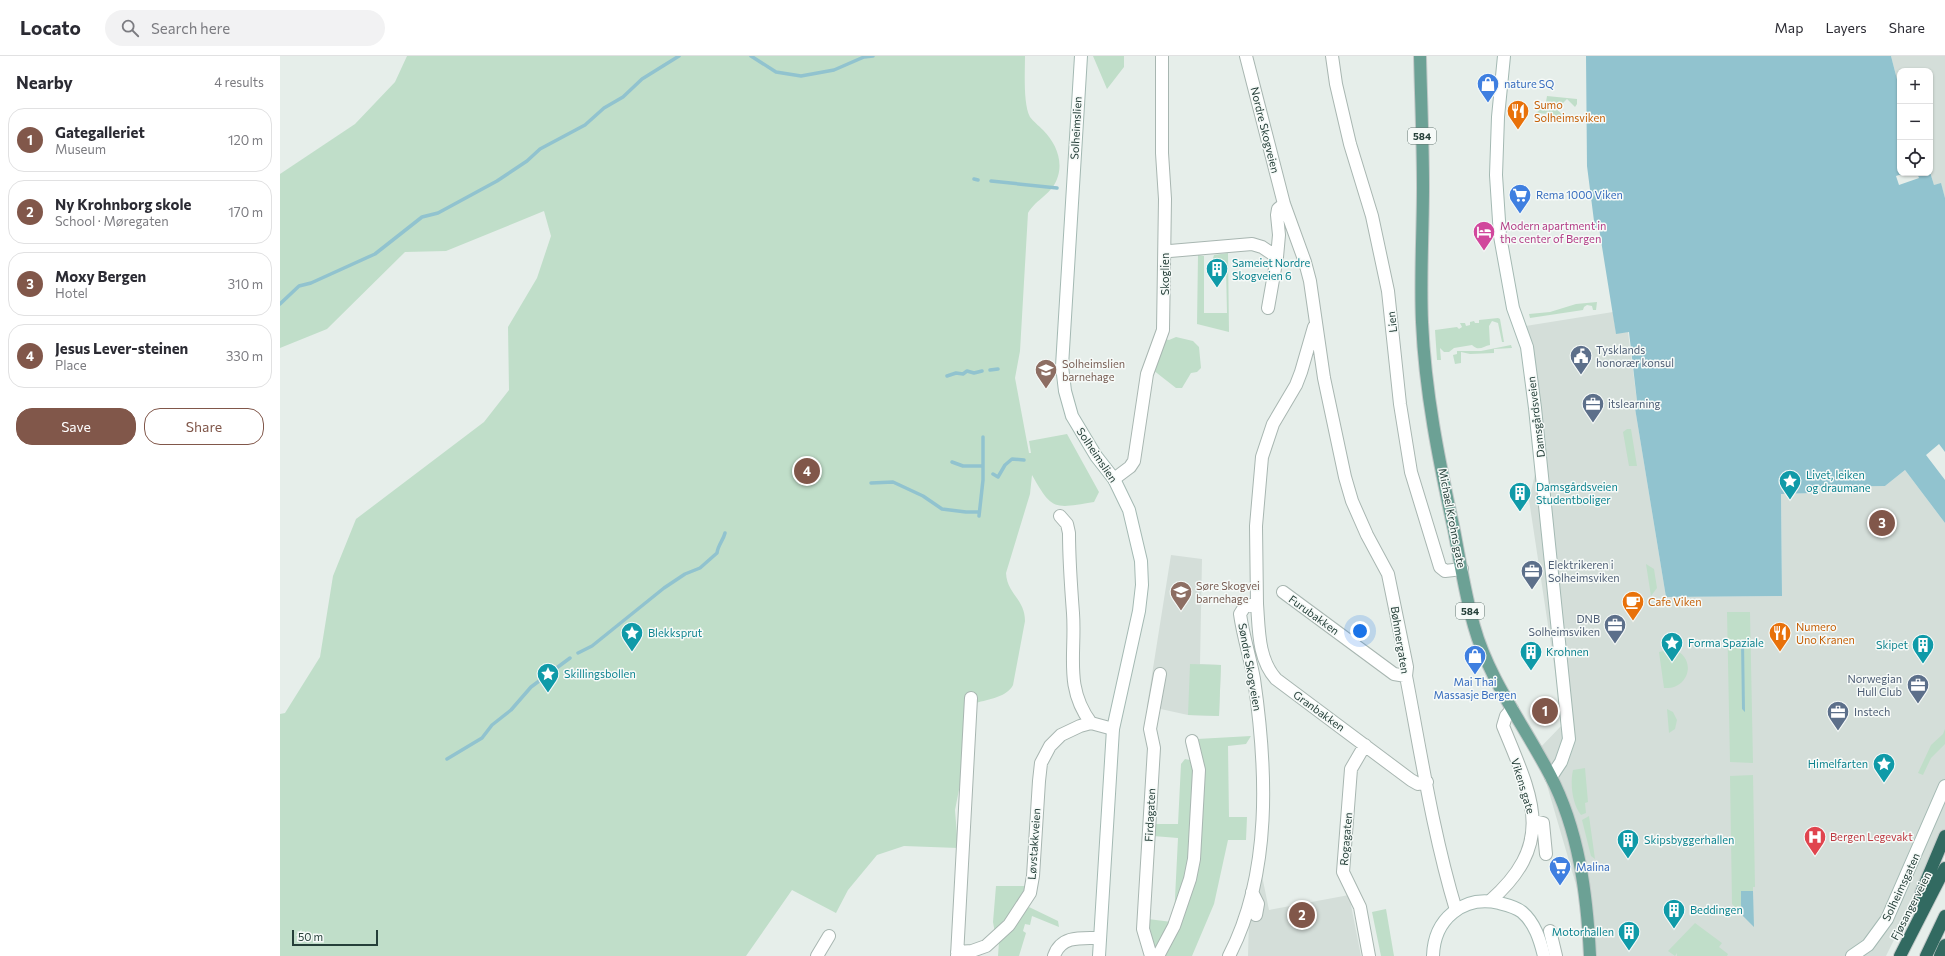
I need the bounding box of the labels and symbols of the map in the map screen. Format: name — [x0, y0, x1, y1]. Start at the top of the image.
shop icon: nature SQ — [1475, 71, 1501, 104]
place label: nature SQ — [1504, 77, 1554, 90]
street label: Nordre Skogveien — [1248, 85, 1282, 174]
street label: Solheimslien — [1067, 96, 1084, 160]
restaurant icon: Sumo Solheimsviken — [1505, 98, 1531, 131]
place label: Sumo Solheimsviken — [1534, 98, 1606, 124]
road number: 584 — [1408, 128, 1436, 144]
supermarket icon: Rema 1000 Viken — [1507, 182, 1533, 215]
place label: Rema 1000 Viken — [1536, 188, 1623, 201]
hotel icon: Modern apartment in the center of Bergen — [1471, 219, 1497, 252]
place label: Modern apartment in the center of Bergen — [1500, 219, 1606, 245]
street label: Skoglien — [1158, 253, 1171, 295]
building icon: Sameiet Nordre Skogveien 6 — [1204, 256, 1230, 289]
place label: Sameiet Nordre Skogveien 6 — [1232, 256, 1310, 282]
street label: Lien — [1384, 311, 1399, 333]
public building icon: Tysklands honorær konsul — [1568, 343, 1594, 376]
place label: Tysklands honorær konsul — [1596, 343, 1674, 369]
school or university icon: Solheimslien barnehage — [1033, 357, 1059, 390]
place label: Solheimslien barnehage — [1062, 357, 1125, 383]
street label: Damsgårdsveien — [1524, 376, 1547, 458]
office icon: itslearning — [1580, 391, 1606, 424]
place label: itslearning — [1608, 397, 1661, 410]
street label: Solheimslien — [1074, 425, 1120, 485]
pin: 4 — [794, 456, 820, 486]
street label: Michael Krohns gate — [1436, 467, 1469, 569]
place icon: Livet, leiken og draumane — [1777, 468, 1803, 501]
place label: Livet, leiken og draumane — [1806, 468, 1871, 494]
building icon: Damsgårdsveien Studentboliger — [1507, 480, 1533, 513]
place label: Damsgårdsveien Studentboliger — [1536, 480, 1618, 506]
pin: 3 — [1869, 508, 1895, 538]
office icon: Elektrikeren i Solheimsviken — [1519, 558, 1545, 591]
place label: Elektrikeren i Solheimsviken — [1548, 558, 1620, 584]
school or university icon: Søre Skogvei barnehage — [1168, 579, 1194, 612]
place label: Søre Skogvei barnehage — [1196, 579, 1260, 605]
cafe icon: Cafe Viken — [1620, 589, 1646, 622]
street label: Furubakken — [1287, 592, 1342, 637]
place label: Cafe Viken — [1648, 595, 1701, 608]
road number: 584 — [1456, 603, 1484, 619]
street label: Bøhmergaten — [1389, 605, 1412, 674]
place label: DNB Solheimsviken — [1528, 612, 1600, 638]
office icon: DNB Solheimsviken — [1602, 612, 1628, 645]
place icon: Blekksprut — [619, 620, 645, 653]
restaurant icon: Numero Uno Kranen — [1767, 620, 1793, 653]
place label: Numero Uno Kranen — [1796, 620, 1855, 646]
your location — [1350, 621, 1370, 641]
street label: Søndre Skogveien — [1236, 622, 1265, 712]
place label: Blekksprut — [648, 626, 703, 639]
place icon: Forma Spaziale — [1659, 630, 1685, 663]
building icon: Skipet — [1910, 632, 1936, 665]
place label: Forma Spaziale — [1688, 636, 1764, 649]
place label: Skipet — [1876, 638, 1908, 651]
building icon: Krohnen — [1518, 639, 1544, 672]
shop icon: Mai Thai Massasje Bergen — [1462, 643, 1488, 676]
place label: Krohnen — [1546, 645, 1589, 658]
place icon: Skillingsbollen — [535, 661, 561, 694]
place label: Skillingsbollen — [564, 667, 636, 680]
place label: Norwegian Hull Club — [1847, 672, 1902, 698]
office icon: Norwegian Hull Club — [1905, 672, 1931, 705]
place label: Mai Thai Massasje Bergen — [1434, 675, 1516, 701]
street label: Granbakken — [1291, 688, 1348, 734]
pin: 1 — [1532, 696, 1558, 726]
office icon: Instech — [1825, 699, 1851, 732]
place label: Instech — [1854, 705, 1890, 718]
place icon: Himelfarten — [1871, 751, 1897, 784]
street label: Vikens gate — [1509, 757, 1538, 815]
place label: Himelfarten — [1808, 757, 1868, 770]
street label: Firdagaten — [1142, 788, 1157, 842]
street label: Løvstakkveien — [1025, 808, 1042, 880]
street label: Rogagaten — [1337, 812, 1354, 866]
hospital icon: Bergen Legevakt — [1802, 824, 1828, 857]
building icon: Skipsbyggerhallen — [1615, 827, 1641, 860]
place label: Bergen Legevakt — [1830, 830, 1913, 843]
place label: Skipsbyggerhallen — [1644, 833, 1734, 846]
street label: Solheimsgaten — [1879, 851, 1922, 923]
supermarket icon: Malina — [1547, 854, 1573, 887]
place label: Malina — [1576, 860, 1610, 873]
street label: Fjøsangerveien — [1888, 869, 1933, 942]
building icon: Beddingen — [1661, 897, 1687, 930]
pin: 2 — [1289, 900, 1315, 930]
place label: Beddingen — [1690, 903, 1743, 916]
building icon: Motorhallen — [1616, 919, 1642, 952]
place label: Motorhallen — [1552, 925, 1614, 938]
scale bar — [292, 928, 378, 947]

